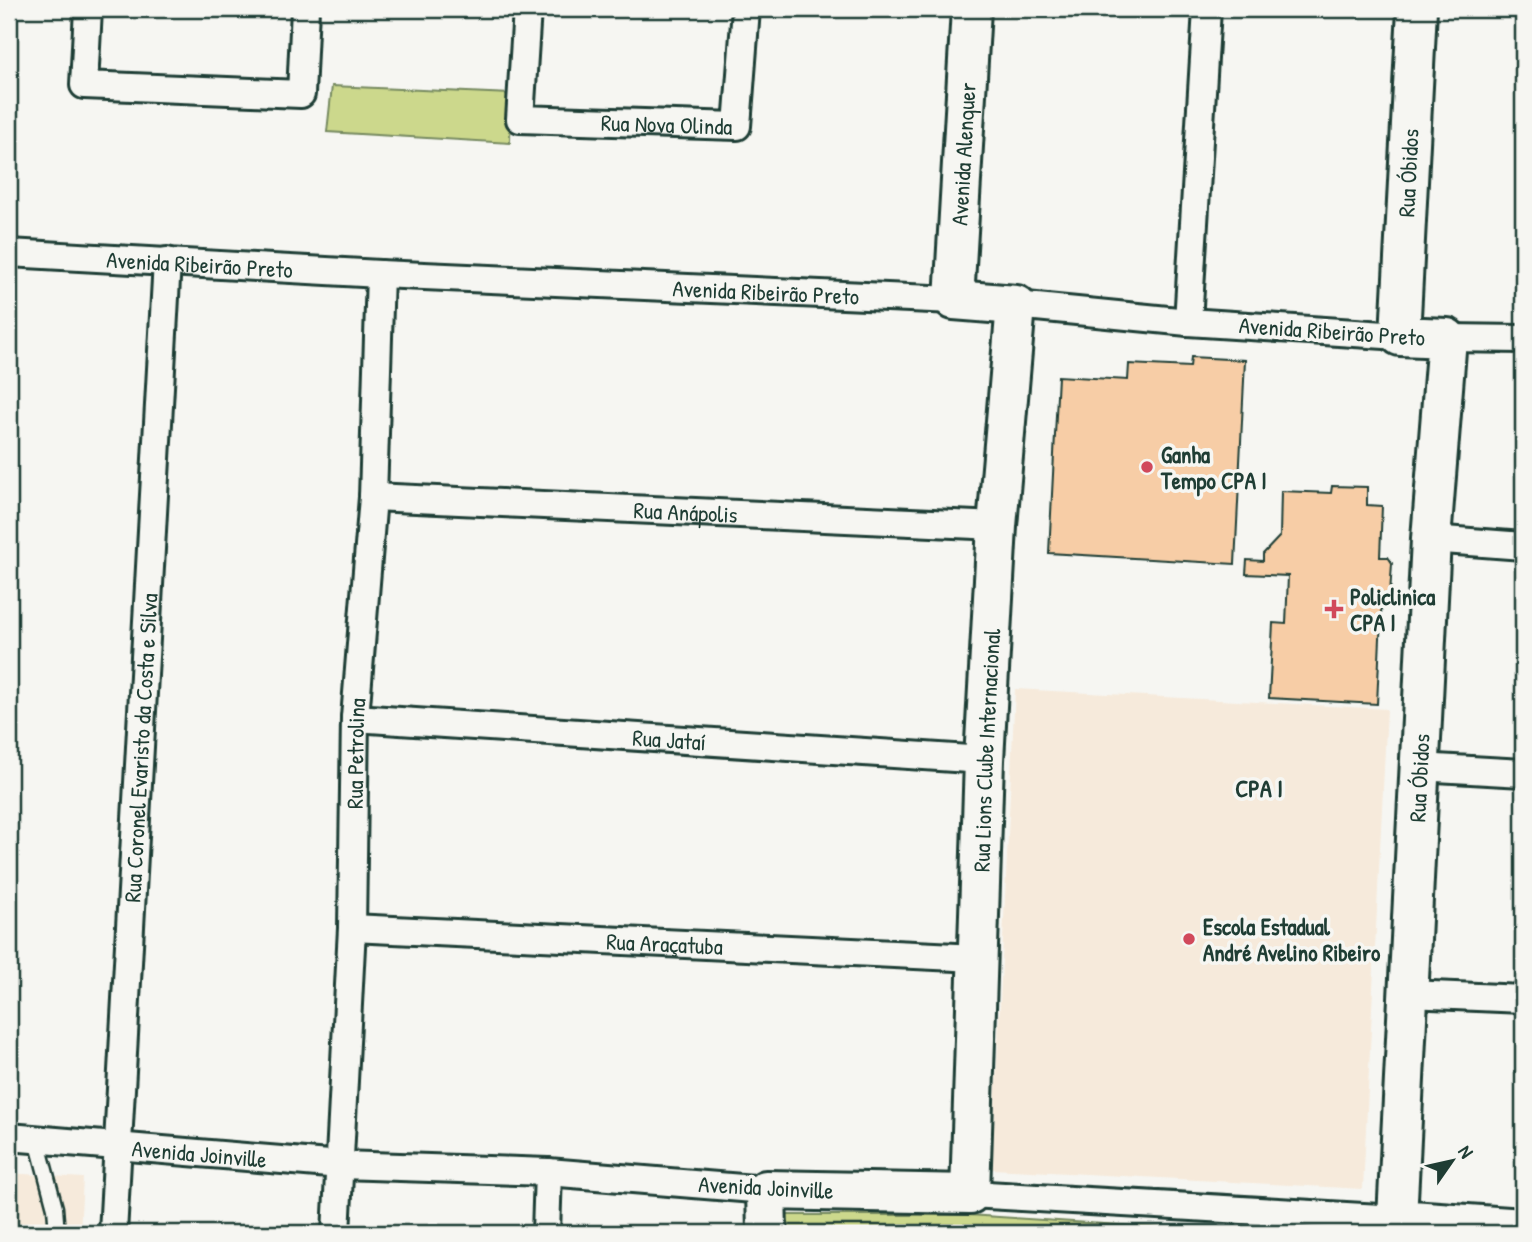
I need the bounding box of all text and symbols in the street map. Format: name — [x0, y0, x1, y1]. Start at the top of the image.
street label: Avenida Alenquer — [943, 81, 982, 226]
street label: Rua Nova Olinda — [600, 106, 733, 141]
street label: Rua Óbidos — [1390, 128, 1426, 218]
street label: Avenida Ribeirão Preto — [106, 243, 294, 285]
street label: Avenida Ribeirão Preto — [672, 272, 860, 311]
street label: Avenida Ribeirão Preto — [1238, 309, 1426, 353]
place label: Ganha Tempo CPA I — [1160, 439, 1267, 497]
marker: Ganha Tempo CPA I — [1139, 459, 1155, 475]
street label: Rua Anápolis — [633, 494, 738, 529]
place label: Policlinica CPA I — [1350, 581, 1435, 638]
street label: Rua Coronel Evaristo da Costa e Silva — [116, 592, 164, 903]
marker: Policlinica CPA I — [1324, 599, 1344, 619]
street label: Rua Lions Clube Internacional — [965, 627, 1007, 872]
street label: Rua Petrolina — [338, 697, 372, 809]
street label: Rua Jataí — [632, 721, 707, 757]
street label: Rua Óbidos — [1401, 733, 1437, 823]
district label: CPA I — [1235, 772, 1283, 804]
place label: Escola Estadual André Avelino Ribeiro — [1203, 911, 1381, 968]
street label: Rua Araçatuba — [606, 925, 724, 961]
marker: Escola Estadual André Avelino Ribeiro — [1181, 931, 1197, 947]
north arrow — [1416, 1126, 1486, 1196]
street label: Avenida Joinville — [131, 1132, 268, 1174]
text: N — [1452, 1140, 1480, 1163]
street label: Avenida Joinville — [698, 1168, 834, 1206]

